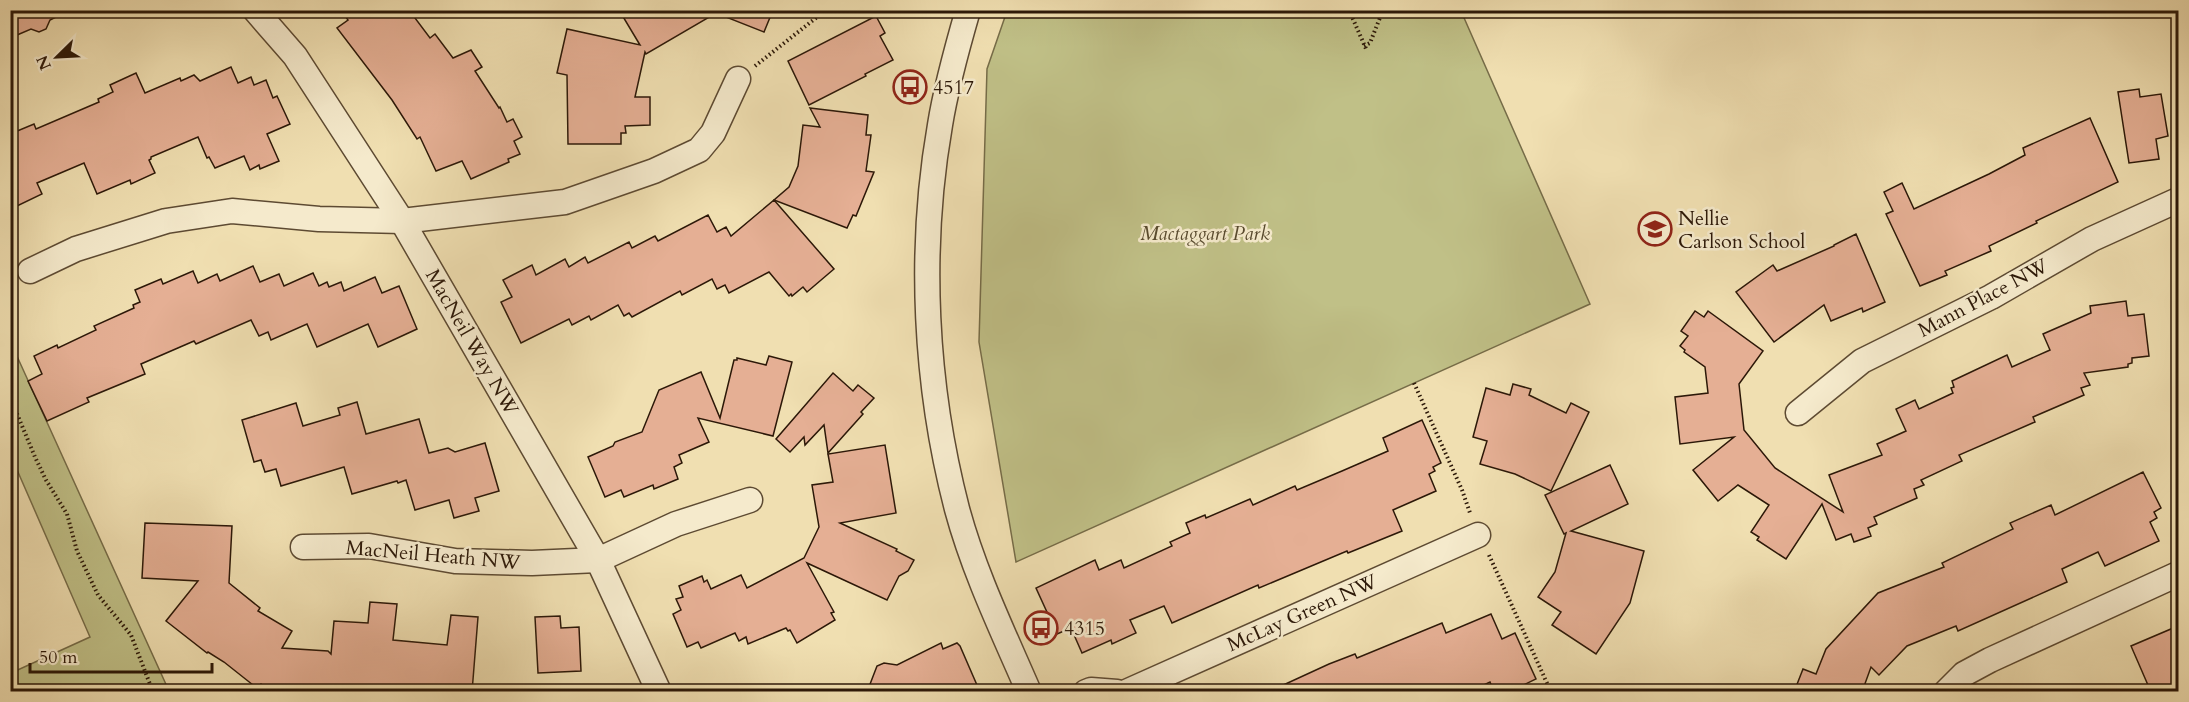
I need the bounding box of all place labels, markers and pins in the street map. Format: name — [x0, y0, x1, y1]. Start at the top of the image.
bus stop icon: 4517 — [892, 69, 928, 105]
place label: 4517 — [933, 74, 974, 101]
place label: Nellie Carlson School — [1678, 205, 1805, 255]
school or university icon: Nellie Carlson School — [1637, 211, 1673, 247]
bus stop icon: 4315 — [1023, 610, 1059, 646]
place label: 4315 — [1064, 615, 1105, 642]

